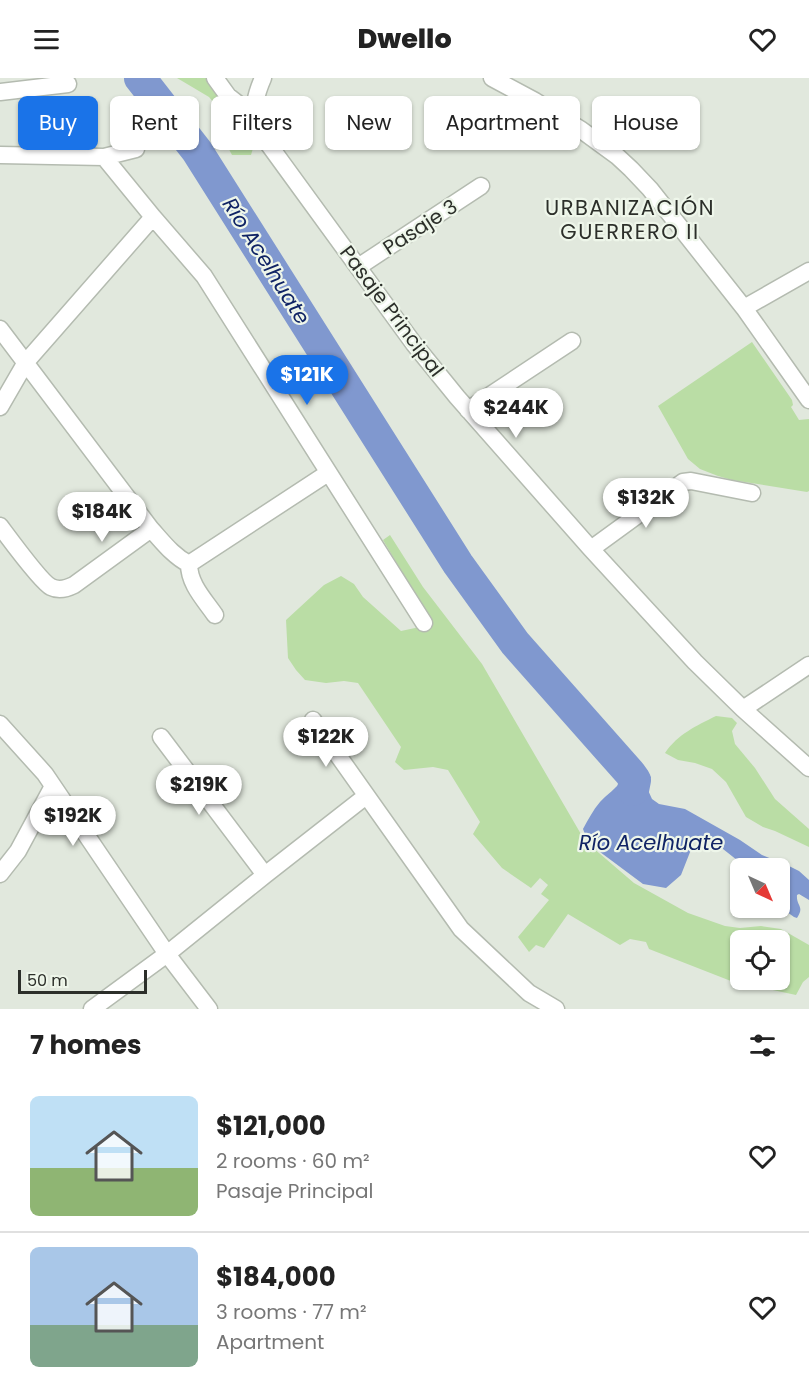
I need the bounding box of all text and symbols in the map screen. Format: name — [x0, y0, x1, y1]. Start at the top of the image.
text: Dwello — [357, 20, 452, 57]
icon: menu — [30, 23, 63, 56]
icon: heart — [746, 23, 779, 56]
chip: Buy — [18, 96, 98, 150]
chip: Rent — [110, 96, 199, 150]
chip: Filters — [211, 96, 313, 150]
chip: New — [325, 96, 412, 150]
chip: Apartment — [424, 96, 580, 150]
chip: House — [592, 96, 700, 150]
water label: Río Acelhuate — [216, 192, 317, 330]
street label: Pasaje 3 — [377, 193, 463, 261]
district label: URBANIZACIÓN GUERRERO II — [545, 193, 715, 246]
street label: Pasaje Principal — [333, 240, 451, 382]
pin: $121K — [265, 355, 349, 406]
text: $121K — [280, 360, 334, 388]
pin: $244K — [474, 388, 558, 439]
text: $244K — [483, 393, 549, 421]
pin: $132K — [604, 478, 688, 529]
text: $132K — [617, 483, 675, 511]
pin: $184K — [60, 492, 144, 543]
text: $184K — [71, 497, 133, 525]
pin: $122K — [284, 717, 368, 768]
text: $122K — [297, 722, 355, 750]
pin: $219K — [157, 765, 241, 816]
text: $219K — [170, 770, 228, 798]
pin: $192K — [31, 796, 115, 847]
text: $192K — [44, 801, 102, 829]
water label: Río Acelhuate — [579, 828, 723, 857]
north arrow — [730, 858, 790, 918]
map controls — [730, 858, 790, 990]
button: locate — [730, 930, 790, 990]
scale bar — [18, 967, 147, 994]
text: 50 m — [27, 969, 68, 992]
text: 7 homes — [30, 1027, 142, 1063]
icon: filters — [746, 1029, 779, 1062]
text: $121,000 — [216, 1108, 326, 1144]
icon: home — [78, 1120, 150, 1192]
icon: heart — [746, 1140, 779, 1173]
text: 2 rooms · 60 m² — [216, 1147, 370, 1175]
text: Pasaje Principal — [216, 1177, 374, 1205]
text: $184,000 — [216, 1259, 336, 1295]
icon: home — [78, 1271, 150, 1343]
icon: heart — [746, 1291, 779, 1324]
text: 3 rooms · 77 m² — [216, 1298, 367, 1326]
text: Apartment — [216, 1328, 324, 1356]

